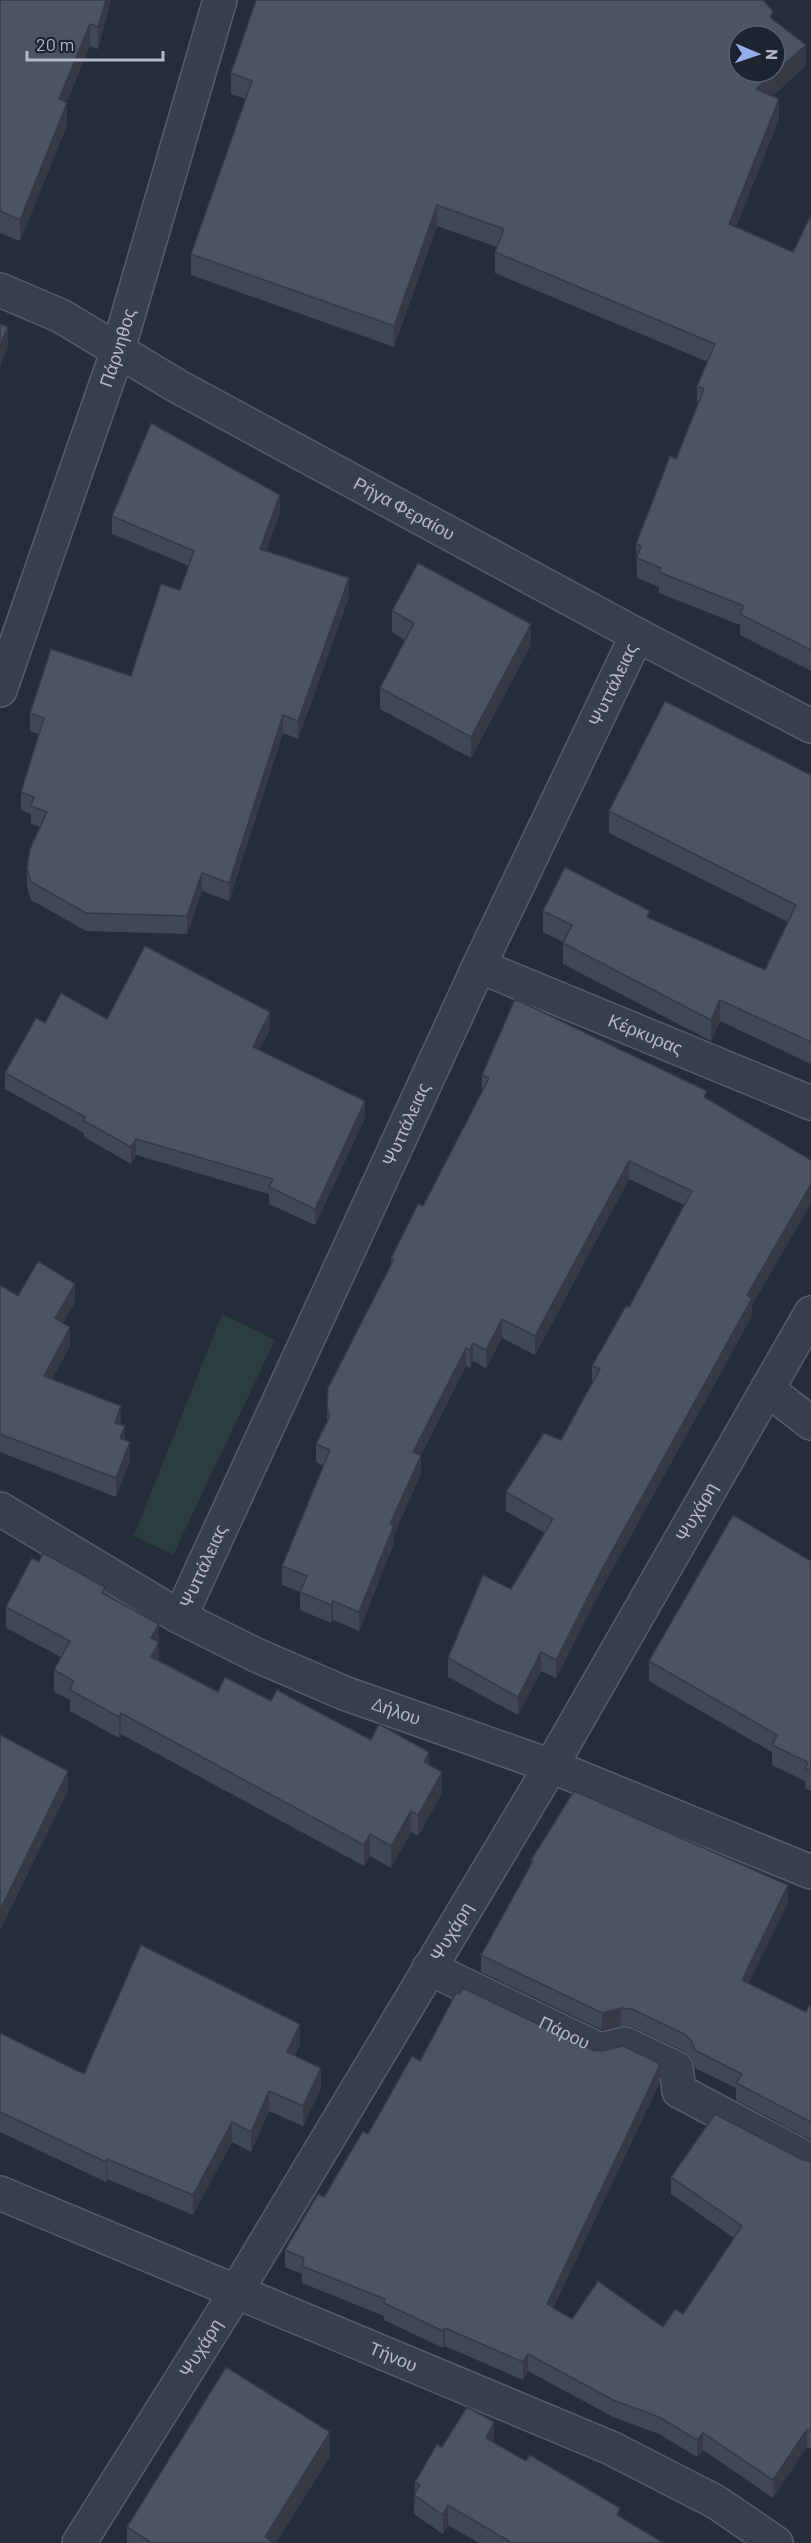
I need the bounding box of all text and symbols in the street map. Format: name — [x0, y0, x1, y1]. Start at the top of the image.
scale bar — [27, 24, 164, 62]
north arrow — [727, 24, 787, 84]
text: 20 m — [36, 33, 74, 55]
text: N — [763, 49, 782, 60]
street label: Πάρνηθος — [94, 305, 140, 390]
street label: Ρήγα Φεραίου — [350, 472, 459, 544]
street label: Ψυττάλειας — [583, 639, 642, 729]
street label: Κέρκυρας — [605, 1009, 687, 1059]
street label: Ψυττάλειας — [377, 1079, 434, 1169]
street label: Ψυχάρη — [670, 1478, 722, 1545]
street label: Ψυττάλειας — [174, 1520, 231, 1611]
street label: Δήλου — [369, 1692, 424, 1729]
street label: Ψυχάρη — [425, 1898, 477, 1965]
street label: Πάρου — [536, 2010, 594, 2053]
street label: Ψυχάρη — [174, 2314, 227, 2381]
street label: Τήνου — [366, 2336, 421, 2376]

